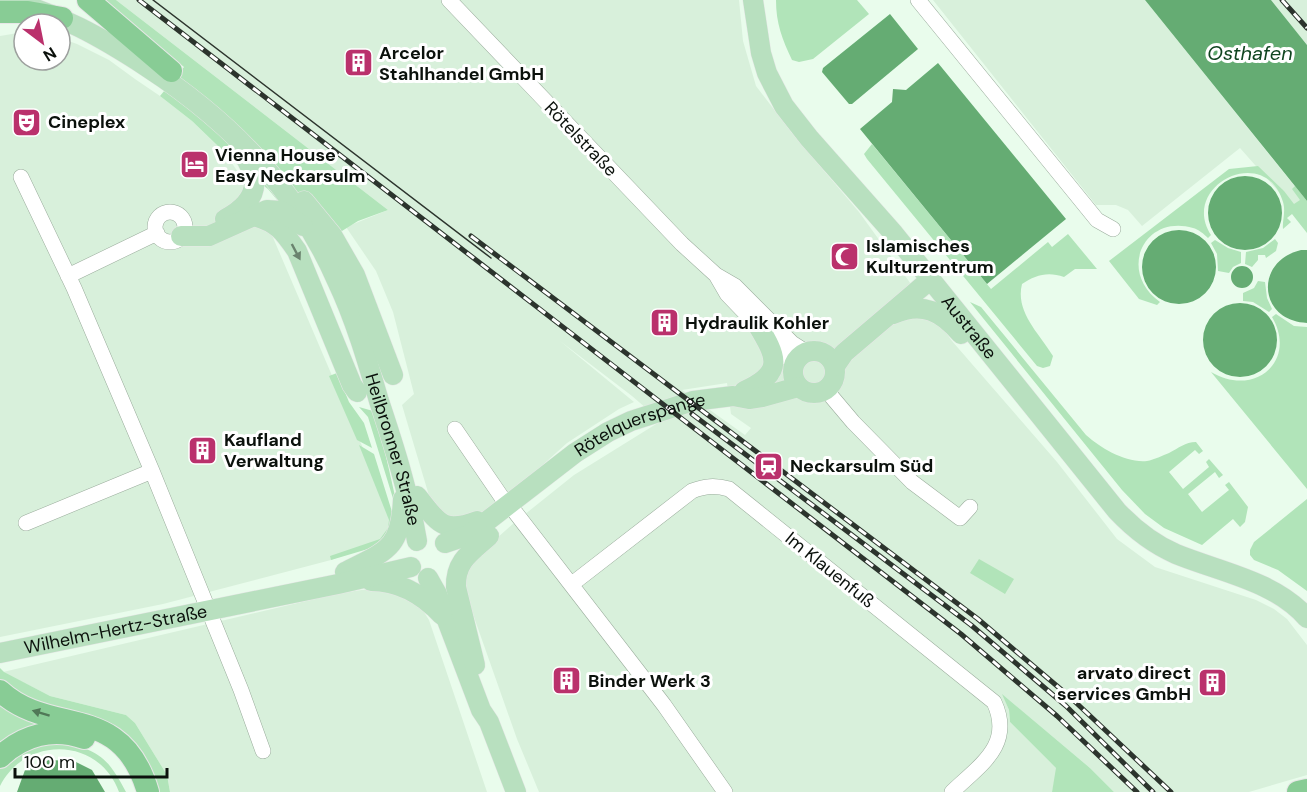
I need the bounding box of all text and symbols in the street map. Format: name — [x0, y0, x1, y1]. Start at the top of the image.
north arrow — [12, 12, 72, 72]
water label: Osthafen — [1207, 40, 1293, 66]
place label: Arcelor Stahlhandel GmbH — [379, 41, 544, 86]
text: N — [39, 42, 60, 66]
building icon: Arcelor Stahlhandel GmbH — [342, 47, 374, 79]
street label: Rötelstraße — [539, 96, 623, 182]
theatre icon: Cineplex — [11, 106, 43, 138]
place label: Cineplex — [48, 110, 125, 134]
place label: Vienna House Easy Neckarsulm — [215, 143, 366, 188]
hotel icon: Vienna House Easy Neckarsulm — [178, 149, 210, 181]
place label: Islamisches Kulturzentrum — [866, 234, 994, 279]
mosque icon: Islamisches Kulturzentrum — [829, 240, 861, 272]
one-way arrow — [291, 244, 301, 261]
street label: Austraße — [936, 290, 1002, 364]
building icon: Hydraulik Kohler — [648, 307, 680, 339]
place label: Hydraulik Kohler — [685, 311, 829, 335]
street label: Heilbronner Straße — [360, 370, 426, 528]
street label: Rötelquerspange — [570, 388, 707, 462]
place label: Kaufland Verwaltung — [224, 428, 324, 473]
building icon: Kaufland Verwaltung — [187, 434, 219, 466]
station icon: Neckarsulm Süd — [753, 450, 785, 482]
place label: Neckarsulm Süd — [790, 454, 933, 478]
street label: Im Klauenfuß — [780, 527, 880, 614]
street label: Wilhelm-Hertz-Straße — [22, 599, 209, 660]
place label: arvato direct services GmbH — [1057, 661, 1191, 706]
building icon: Binder Werk 3 — [551, 665, 583, 697]
building icon: arvato direct services GmbH — [1196, 667, 1228, 699]
place label: Binder Werk 3 — [588, 669, 711, 693]
one-way arrow — [32, 708, 50, 717]
scale bar — [15, 741, 166, 779]
text: 100 m — [24, 750, 75, 774]

